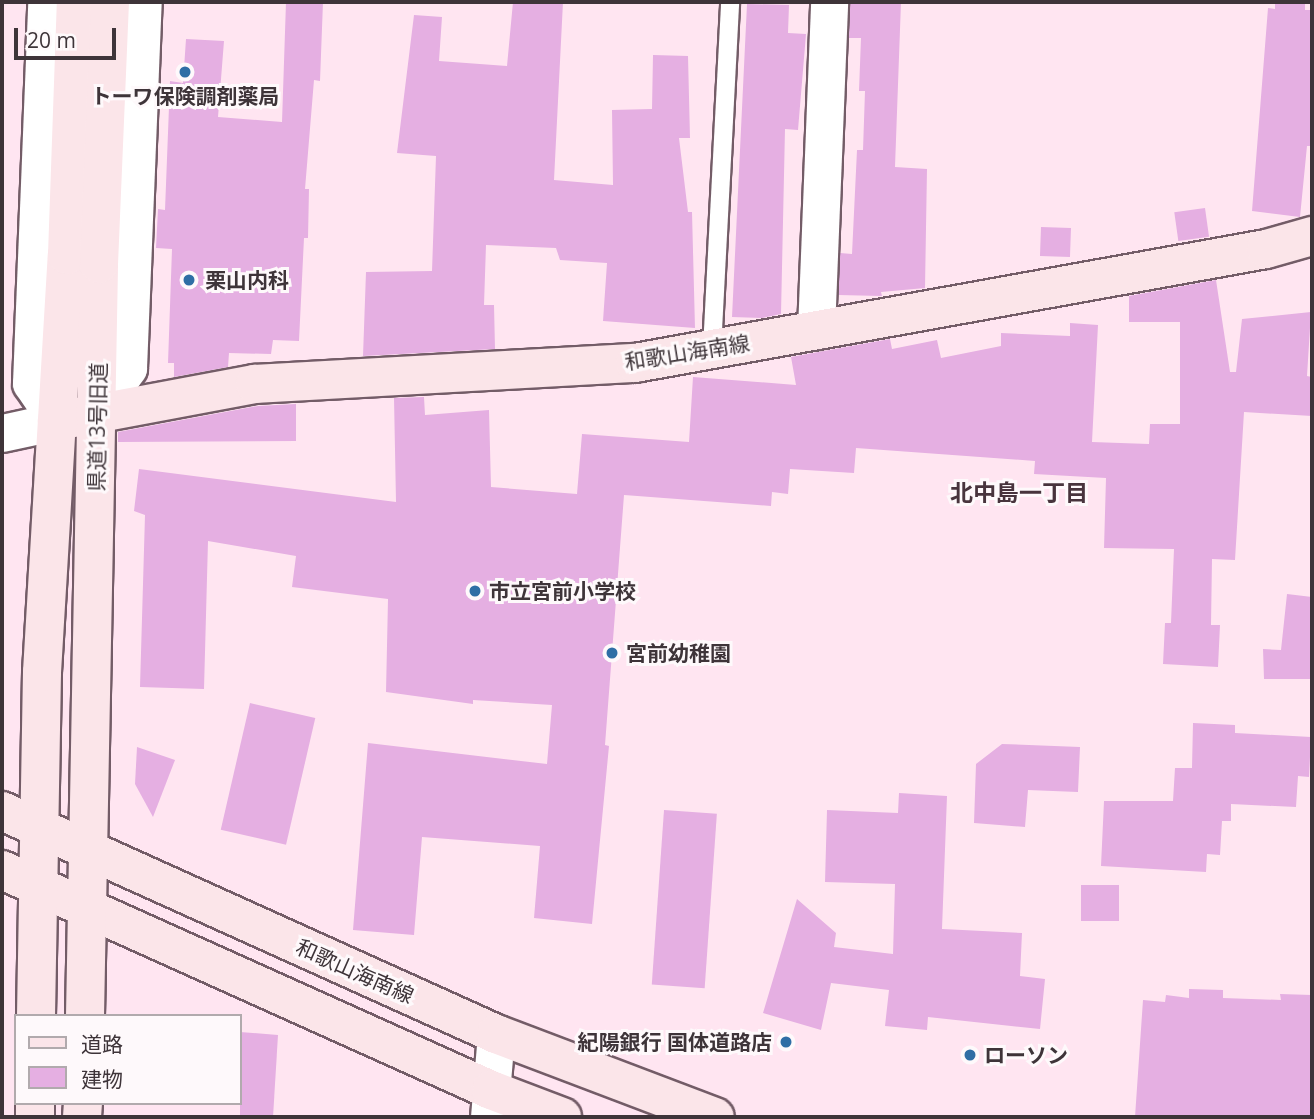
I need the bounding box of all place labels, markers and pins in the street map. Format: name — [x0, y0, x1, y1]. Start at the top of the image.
marker: トーワ保険調剤薬局 — [177, 64, 193, 80]
place label: トーワ保険調剤薬局 — [91, 83, 279, 109]
place label: 栗山内科 — [205, 267, 289, 293]
marker: 栗山内科 — [179, 270, 199, 290]
place label: 市立宮前小学校 — [489, 578, 636, 604]
marker: 市立宮前小学校 — [467, 583, 483, 599]
place label: 宮前幼稚園 — [626, 640, 731, 666]
marker: 宮前幼稚園 — [604, 645, 620, 661]
place label: 紀陽銀行 国体道路店 — [578, 1029, 772, 1055]
marker: 紀陽銀行 国体道路店 — [778, 1034, 794, 1050]
place label: ローソン — [984, 1042, 1068, 1068]
marker: ローソン — [962, 1047, 978, 1063]

